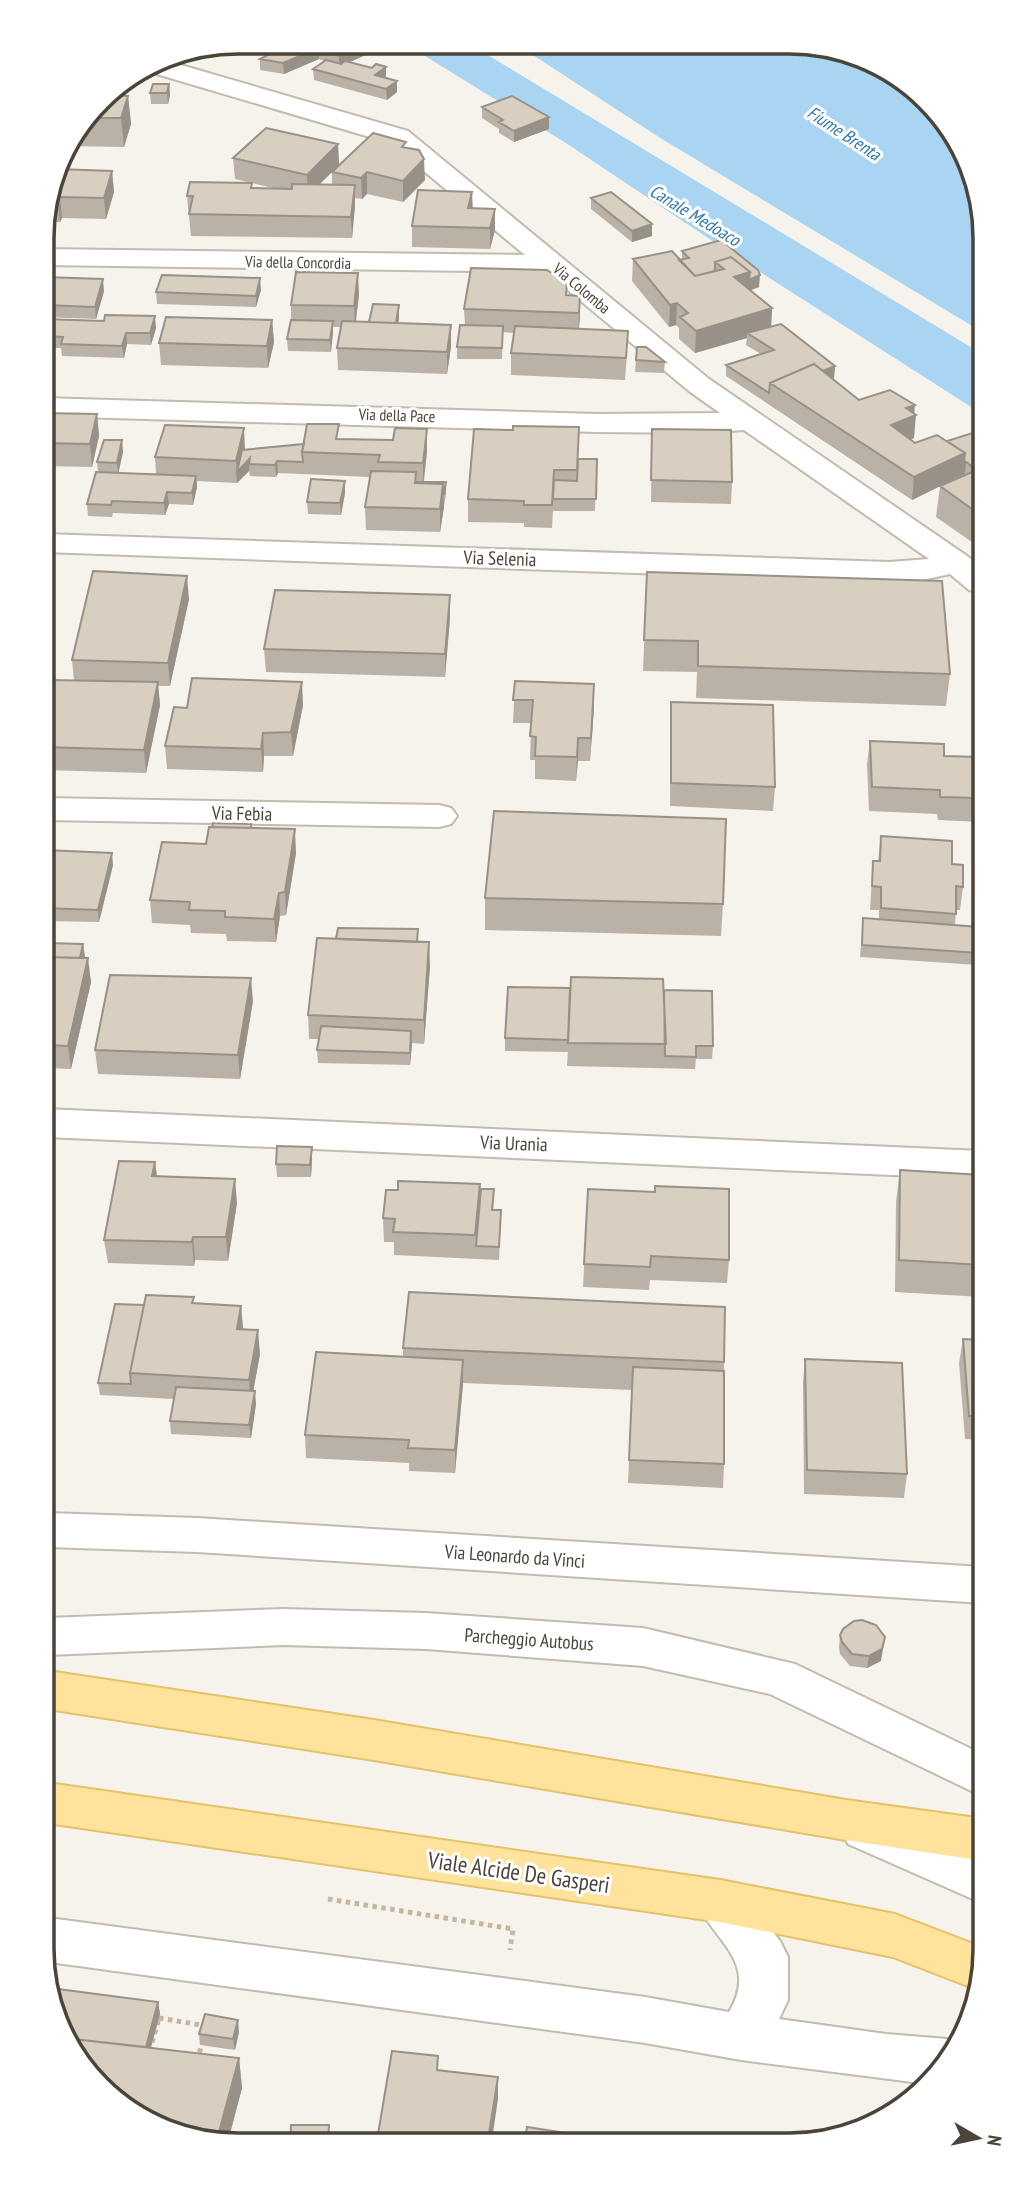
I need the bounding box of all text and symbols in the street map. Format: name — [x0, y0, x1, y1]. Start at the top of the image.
water label: Fiume Brenta — [803, 101, 886, 166]
water label: Canale Medoaco — [646, 179, 745, 252]
street label: Via della Concordia — [244, 251, 351, 273]
street label: Via Colomba — [548, 258, 615, 318]
street label: Via della Pace — [357, 404, 436, 426]
street label: Via Selenia — [462, 545, 537, 571]
street label: Via Febia — [211, 800, 272, 826]
street label: Via Urania — [479, 1130, 548, 1156]
street label: Via Leonardo da Vinci — [443, 1539, 586, 1573]
street label: Parcheggio Autobus — [464, 1623, 594, 1655]
street label: Viale Alcide De Gasperi — [425, 1845, 612, 1899]
north arrow — [943, 2103, 1013, 2173]
text: N — [982, 2134, 1007, 2148]

